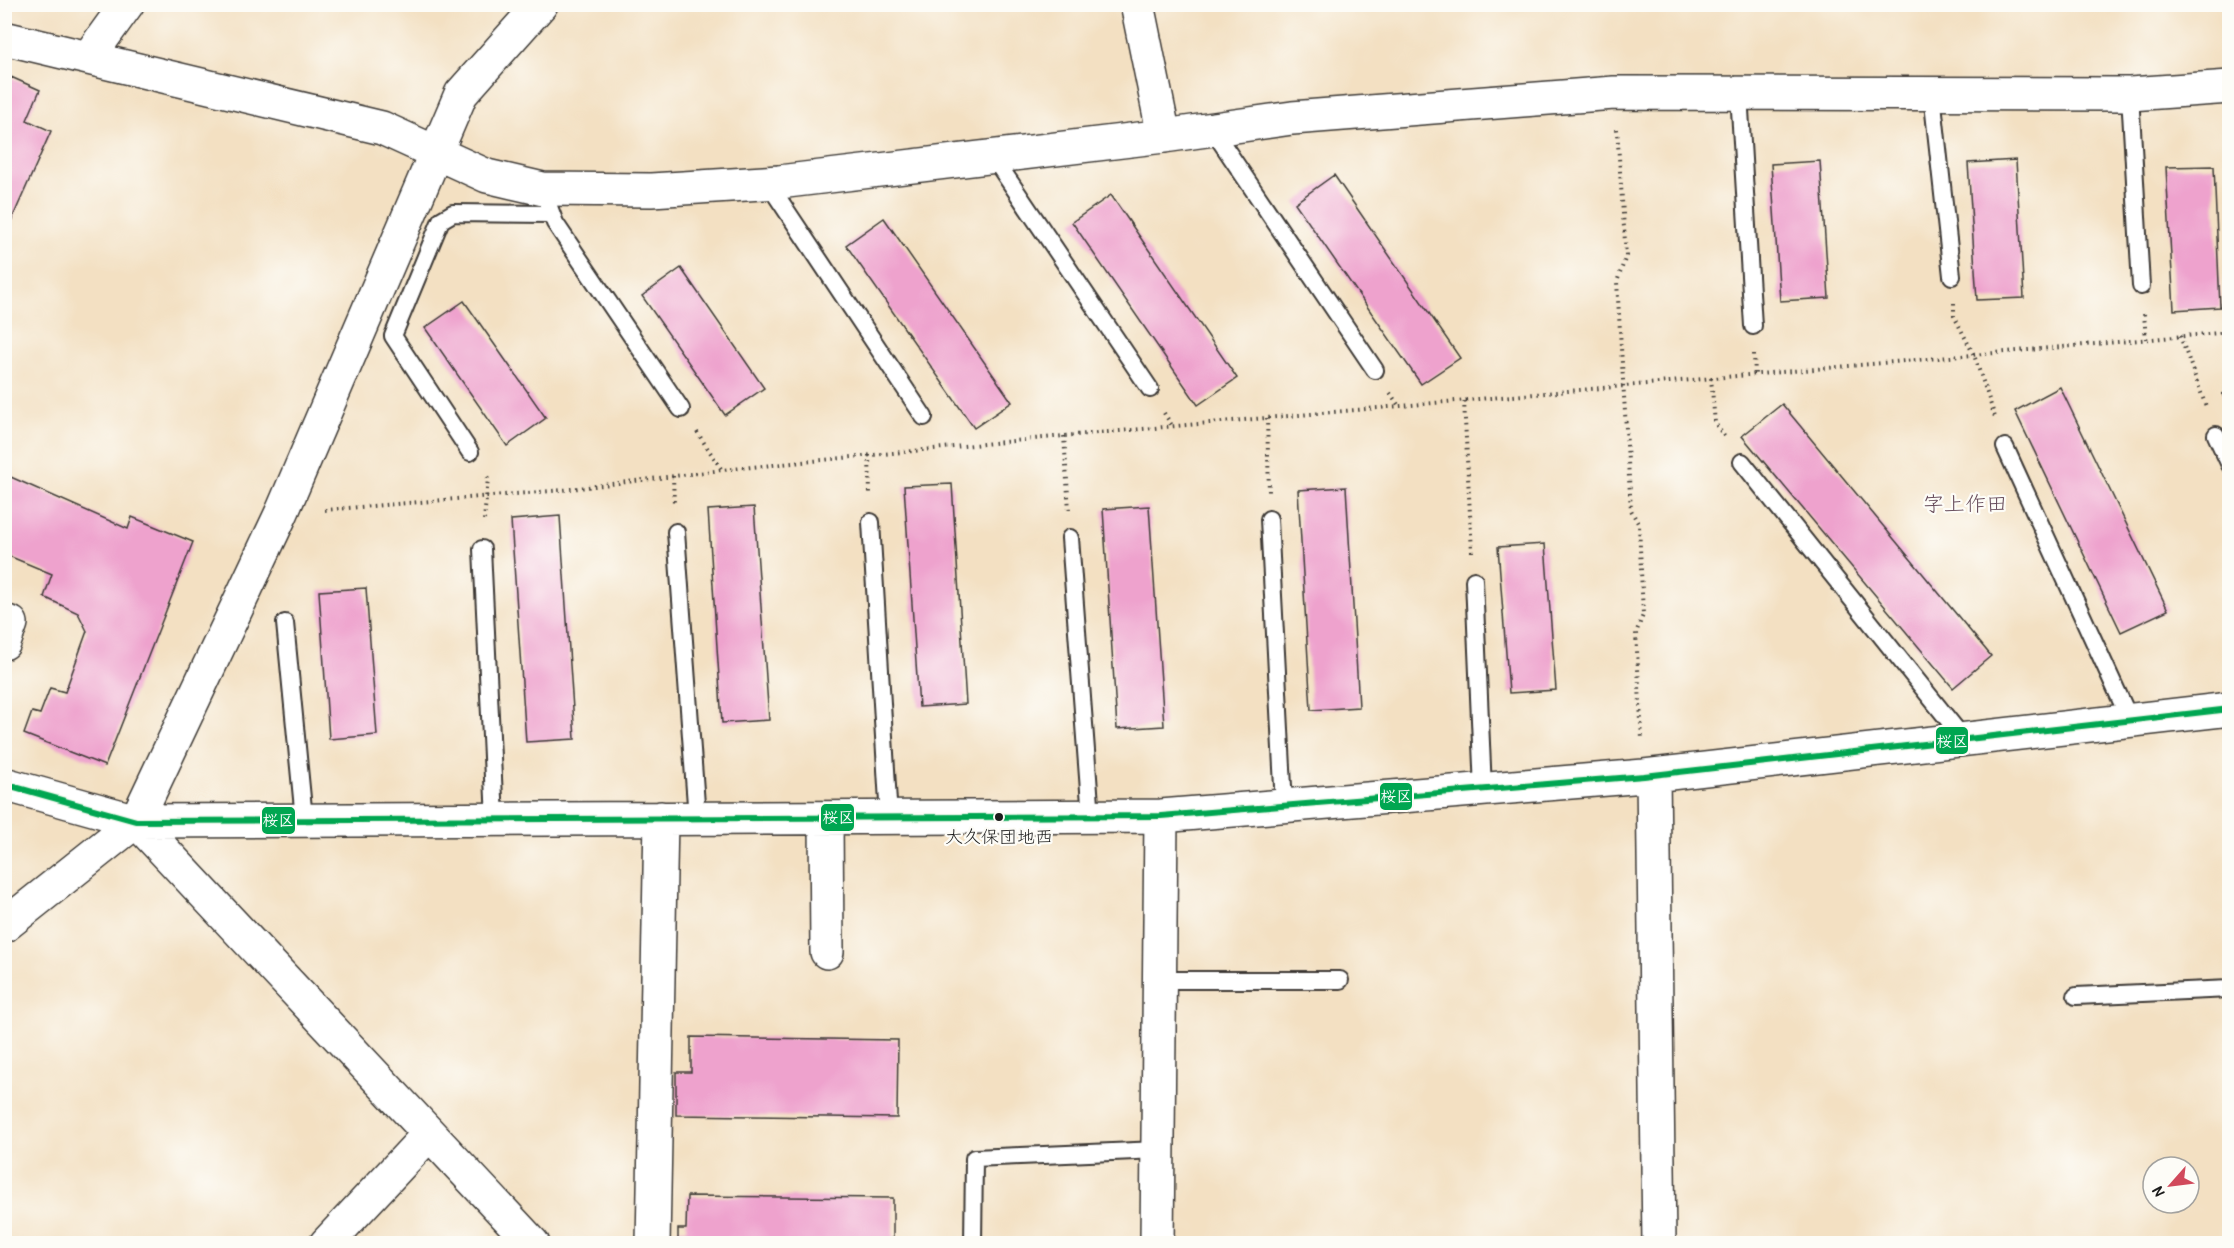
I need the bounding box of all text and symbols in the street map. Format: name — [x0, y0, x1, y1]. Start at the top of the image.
district label: 字上作田 — [1923, 489, 2007, 518]
line badge: 桜区 — [1935, 726, 1969, 755]
text: 桜区 — [1936, 730, 1968, 752]
line badge: 桜区 — [1379, 782, 1413, 811]
text: 桜区 — [1380, 785, 1412, 807]
line badge: 桜区 — [820, 803, 855, 832]
line badge: 桜区 — [261, 806, 296, 835]
text: 桜区 — [822, 806, 854, 828]
text: 桜区 — [262, 809, 294, 831]
marker: 大久保団地西 — [993, 811, 1005, 823]
place label: 大久保団地西 — [945, 824, 1053, 849]
north arrow — [2141, 1155, 2201, 1215]
text: N — [2146, 1183, 2169, 1201]

